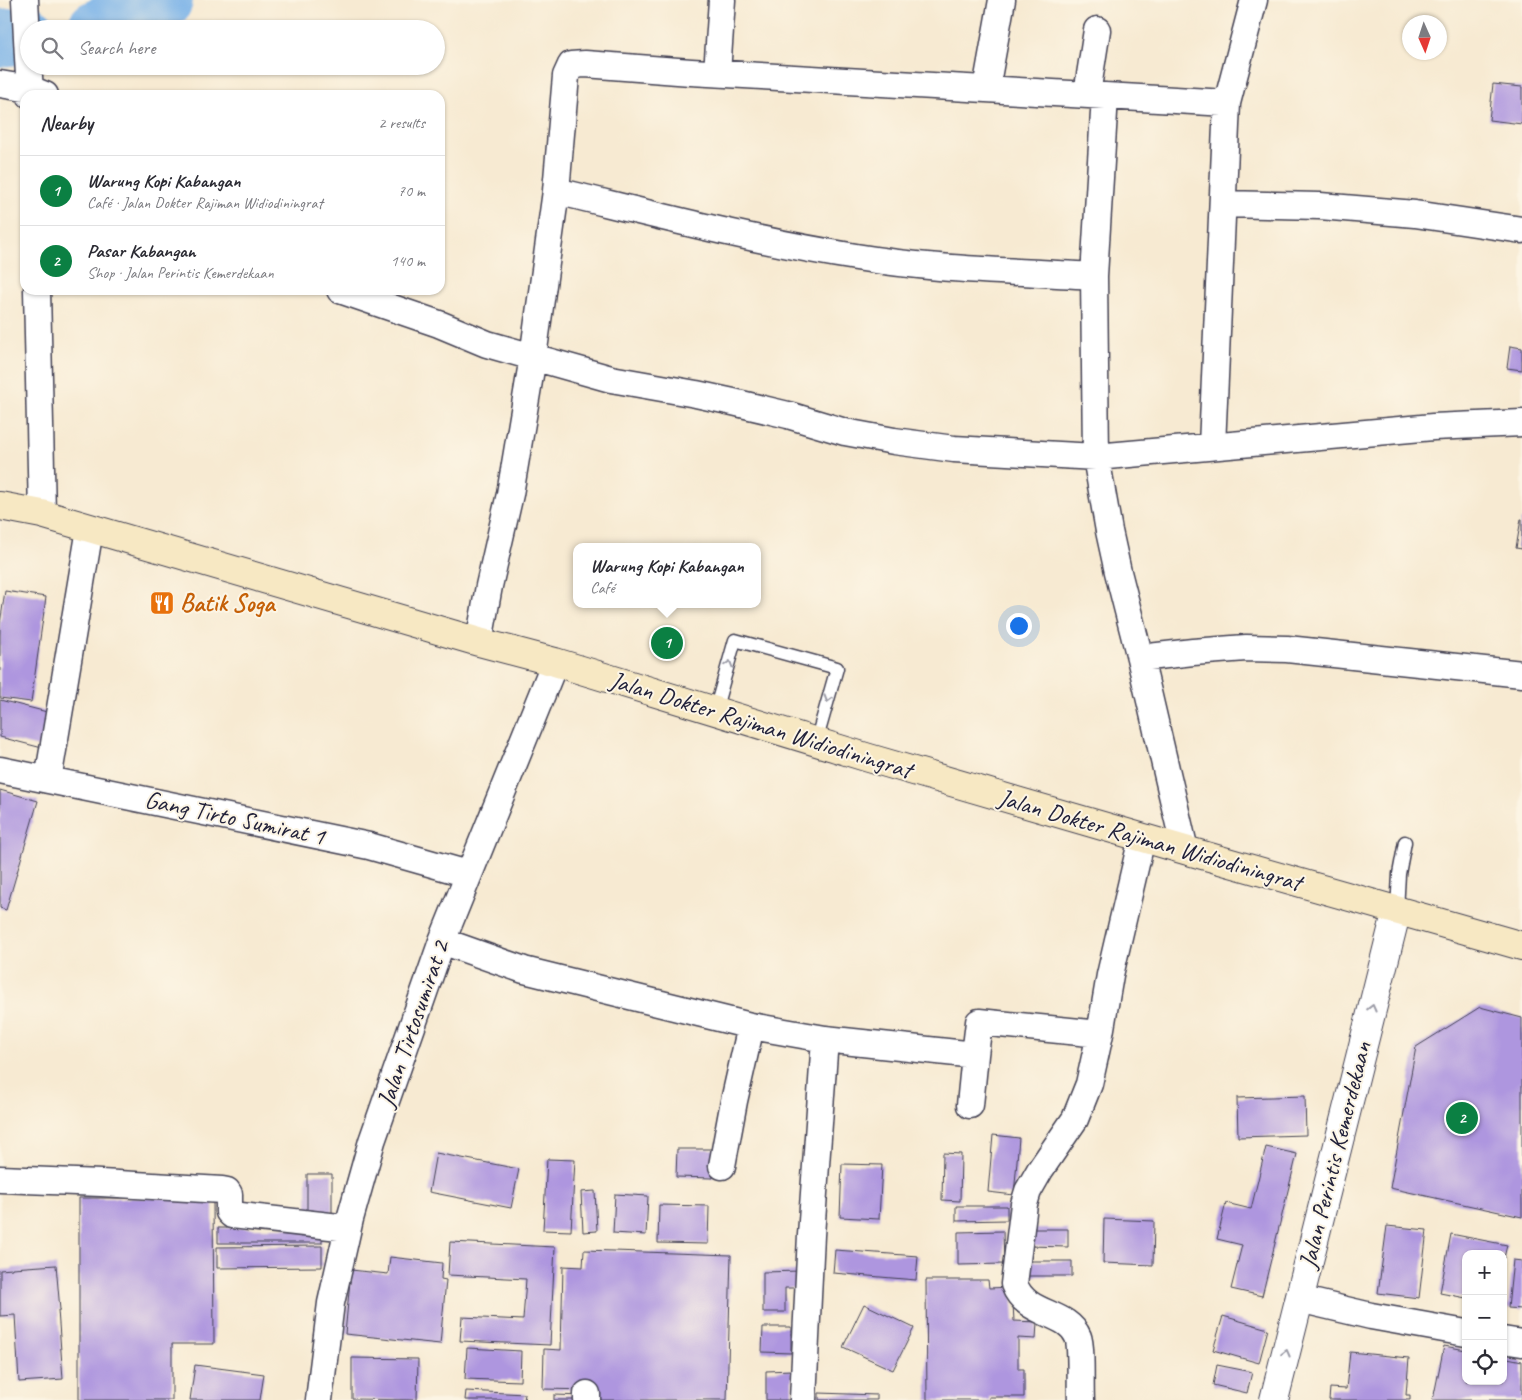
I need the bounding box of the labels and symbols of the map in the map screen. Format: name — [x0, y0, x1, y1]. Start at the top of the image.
north arrow — [1402, 15, 1447, 60]
place label: Batik Soga — [180, 587, 276, 619]
restaurant icon: Batik Soga — [149, 590, 175, 616]
your location — [1006, 613, 1032, 639]
pin: 1 — [651, 624, 683, 662]
one-way arrow — [723, 661, 733, 669]
street label: Jalan Dokter Rajiman Widiodiningrat — [605, 664, 919, 787]
one-way arrow — [823, 694, 834, 703]
street label: Jalan Dokter Rajiman Widiodiningrat — [994, 781, 1309, 900]
street label: Gang Tirto Sumirat 1 — [142, 783, 330, 853]
street label: Jalan Tirtosumirat 2 — [369, 935, 457, 1112]
one-way arrow — [1366, 1004, 1377, 1013]
street label: Jalan Perintis Kemerdekaan — [1291, 1038, 1379, 1273]
pin: 2 — [1446, 1099, 1478, 1137]
one-way arrow — [1280, 1349, 1290, 1357]

